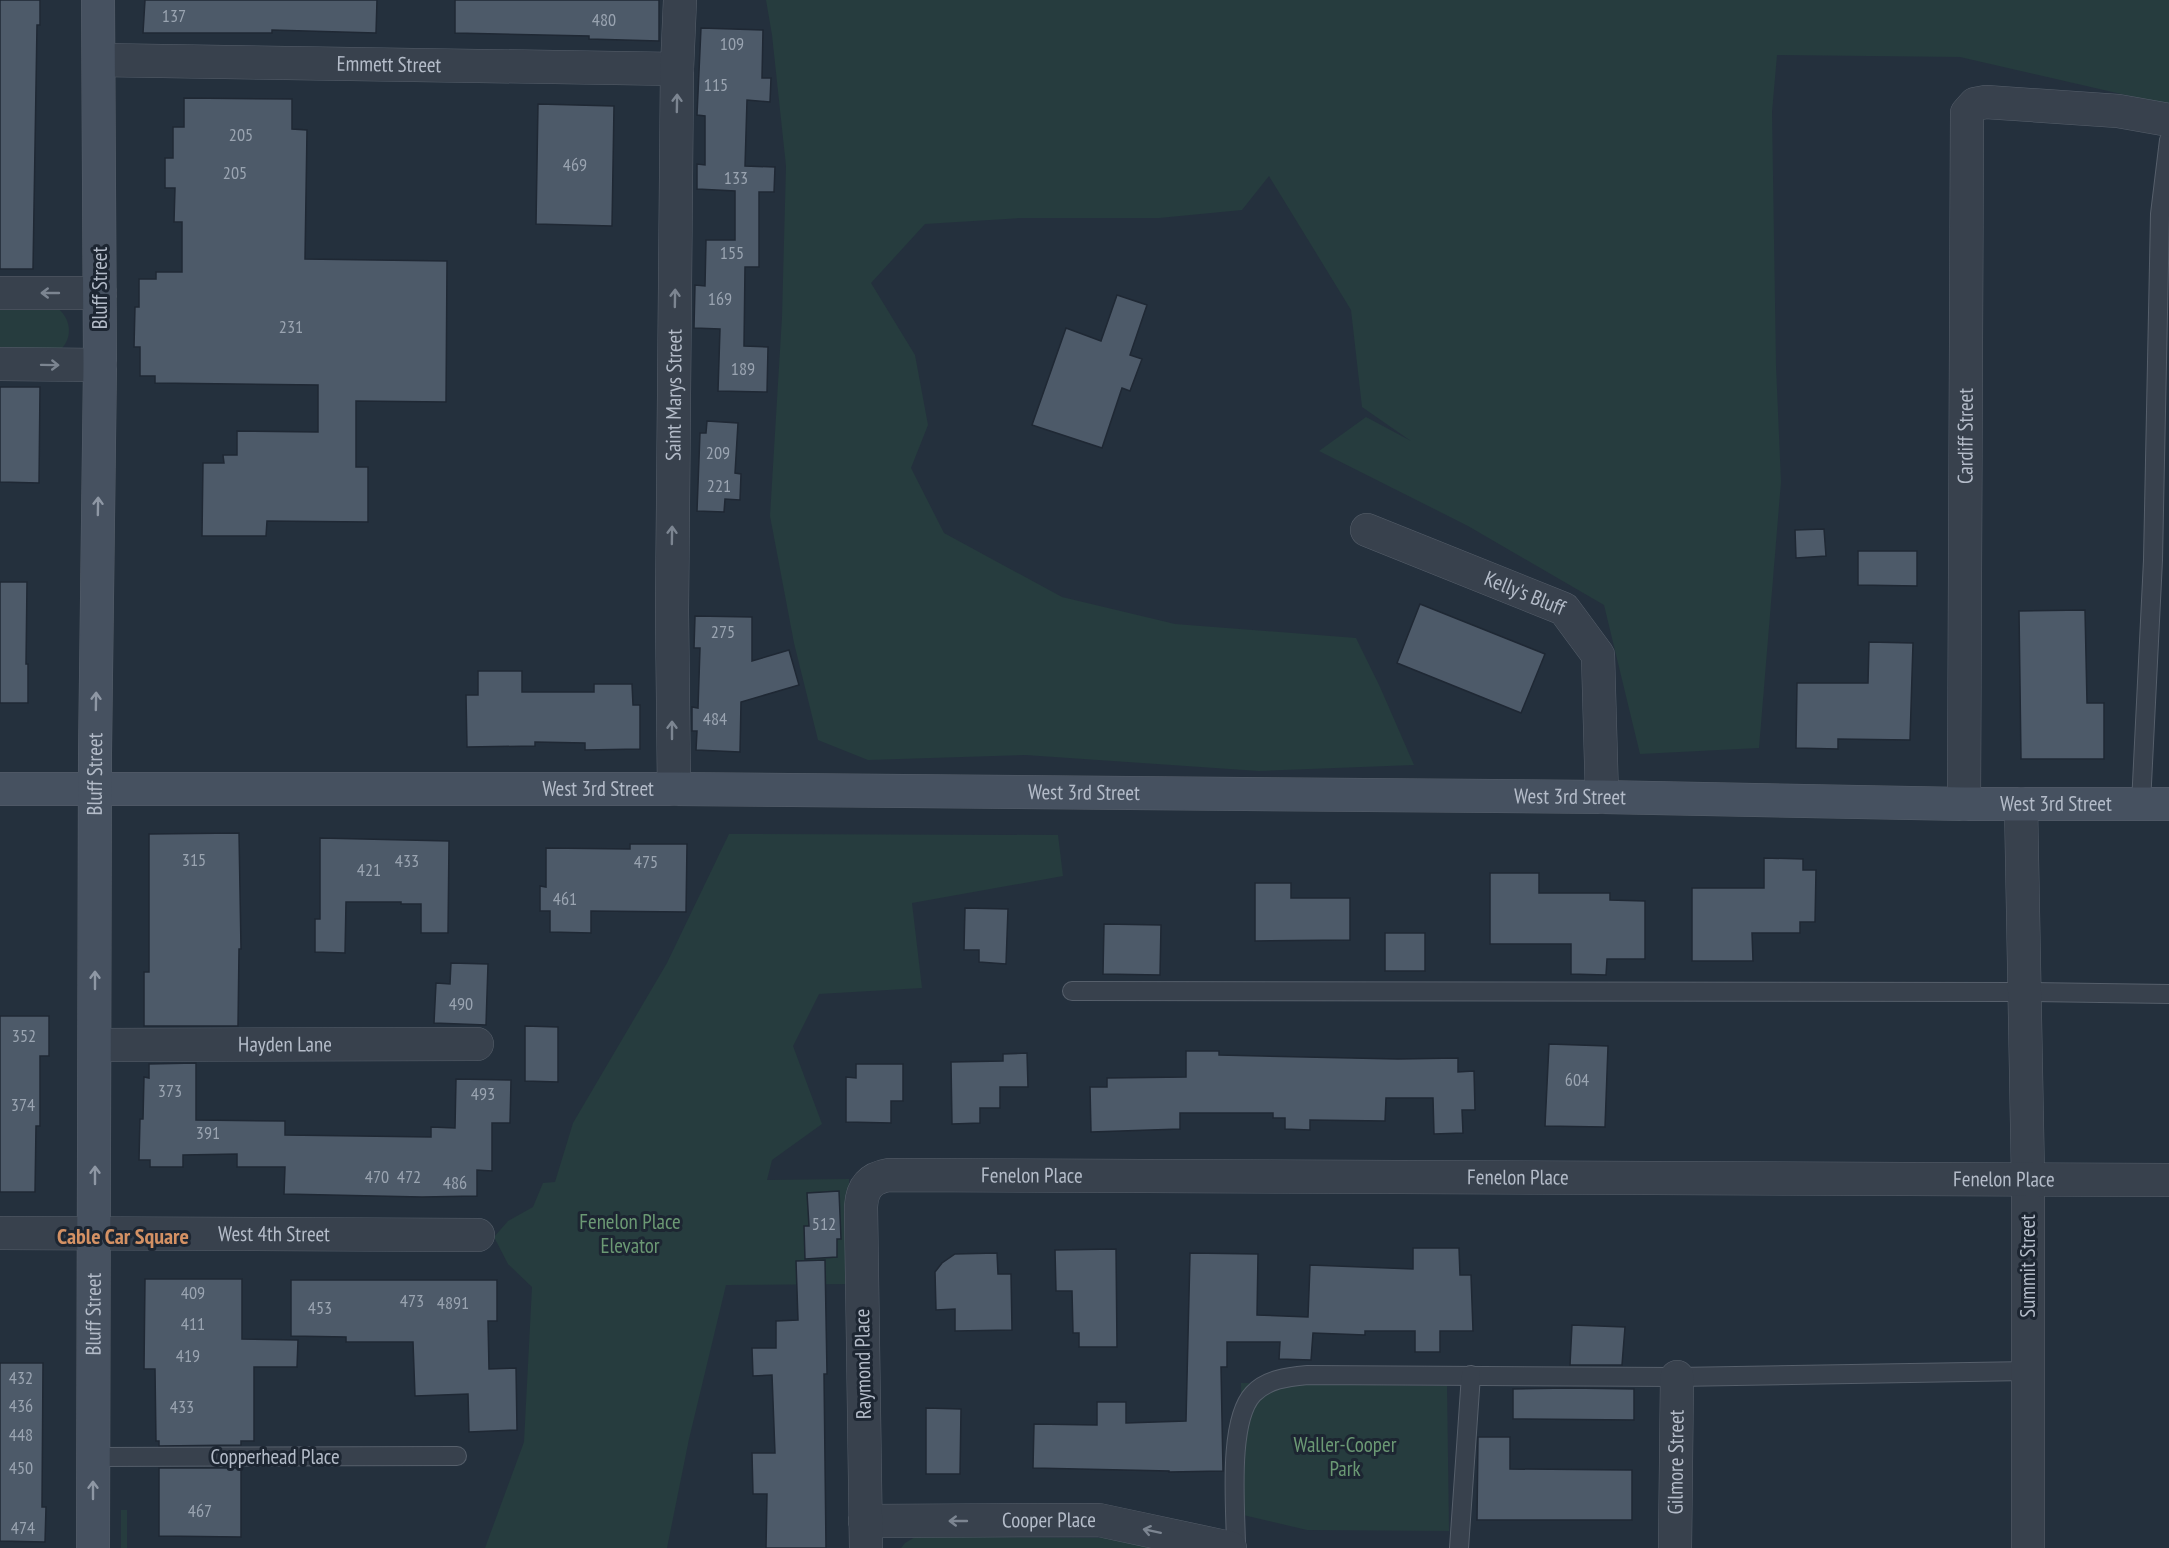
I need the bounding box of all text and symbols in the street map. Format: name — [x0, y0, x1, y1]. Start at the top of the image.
house number: 137 — [162, 4, 186, 27]
house number: 480 — [592, 8, 616, 31]
house number: 109 — [720, 32, 744, 55]
street label: Emmett Street — [336, 50, 442, 78]
house number: 115 — [704, 73, 728, 96]
one-way arrow — [671, 94, 683, 114]
house number: 205 — [229, 123, 253, 146]
house number: 469 — [563, 153, 587, 176]
house number: 205 — [223, 161, 247, 184]
house number: 133 — [724, 166, 748, 189]
house number: 155 — [720, 241, 744, 264]
street label: Bluff Street — [86, 246, 113, 329]
one-way arrow — [40, 287, 60, 299]
house number: 169 — [708, 287, 732, 310]
one-way arrow — [669, 289, 681, 309]
house number: 231 — [279, 315, 303, 338]
street label: Saint Marys Street — [659, 329, 688, 461]
house number: 189 — [731, 357, 755, 380]
one-way arrow — [40, 359, 60, 371]
street label: Cardiff Street — [1951, 388, 1979, 484]
house number: 209 — [706, 441, 730, 464]
house number: 221 — [707, 474, 731, 497]
one-way arrow — [93, 496, 104, 516]
one-way arrow — [667, 526, 678, 546]
street label: Kelly's Bluff — [1481, 564, 1570, 621]
house number: 275 — [711, 620, 735, 643]
one-way arrow — [90, 691, 101, 711]
house number: 484 — [703, 707, 727, 730]
one-way arrow — [667, 721, 678, 741]
street label: Bluff Street — [81, 732, 108, 815]
street label: West 3rd Street — [542, 775, 654, 802]
street label: West 3rd Street — [1028, 778, 1140, 806]
street label: West 3rd Street — [1514, 782, 1626, 810]
street label: West 3rd Street — [2000, 790, 2112, 817]
house number: 315 — [182, 848, 206, 871]
house number: 433 — [395, 849, 419, 872]
house number: 475 — [634, 850, 658, 873]
house number: 421 — [357, 858, 381, 881]
house number: 461 — [553, 887, 577, 910]
one-way arrow — [89, 970, 101, 990]
house number: 490 — [449, 992, 473, 1015]
house number: 352 — [12, 1024, 36, 1047]
street label: Hayden Lane — [238, 1030, 332, 1058]
house number: 604 — [1565, 1068, 1589, 1091]
house number: 373 — [158, 1079, 182, 1102]
house number: 493 — [471, 1082, 495, 1105]
house number: 374 — [11, 1093, 35, 1116]
house number: 391 — [196, 1121, 220, 1144]
street label: Fenelon Place — [981, 1161, 1083, 1189]
street label: Fenelon Place — [1467, 1163, 1569, 1191]
one-way arrow — [89, 1165, 101, 1185]
house number: 470 — [365, 1165, 389, 1188]
house number: 472 — [397, 1165, 421, 1188]
street label: Fenelon Place — [1953, 1165, 2055, 1193]
house number: 486 — [443, 1171, 467, 1194]
park label: Fenelon Place Elevator — [579, 1208, 681, 1259]
house number: 512 — [812, 1212, 836, 1235]
street label: Summit Street — [2014, 1214, 2041, 1318]
street label: West 4th Street — [218, 1220, 330, 1247]
district label: Cable Car Square — [57, 1222, 189, 1250]
street label: Bluff Street — [79, 1272, 107, 1355]
house number: 409 — [181, 1281, 205, 1304]
house number: 473 — [400, 1289, 424, 1312]
house number: 4891 — [437, 1291, 469, 1314]
house number: 453 — [308, 1296, 332, 1319]
street label: Raymond Place — [848, 1309, 877, 1419]
house number: 411 — [181, 1312, 205, 1335]
house number: 419 — [176, 1344, 200, 1367]
house number: 432 — [9, 1366, 33, 1389]
house number: 436 — [9, 1394, 33, 1417]
house number: 433 — [170, 1395, 194, 1418]
street label: Gilmore Street — [1661, 1409, 1690, 1515]
house number: 448 — [9, 1423, 33, 1446]
park label: Waller-Cooper Park — [1294, 1431, 1397, 1482]
street label: Copperhead Place — [210, 1443, 340, 1470]
house number: 450 — [9, 1456, 33, 1479]
one-way arrow — [88, 1480, 99, 1500]
house number: 467 — [188, 1499, 212, 1522]
street label: Cooper Place — [1002, 1506, 1096, 1533]
one-way arrow — [949, 1515, 969, 1527]
house number: 474 — [11, 1516, 35, 1539]
one-way arrow — [1143, 1525, 1162, 1537]

